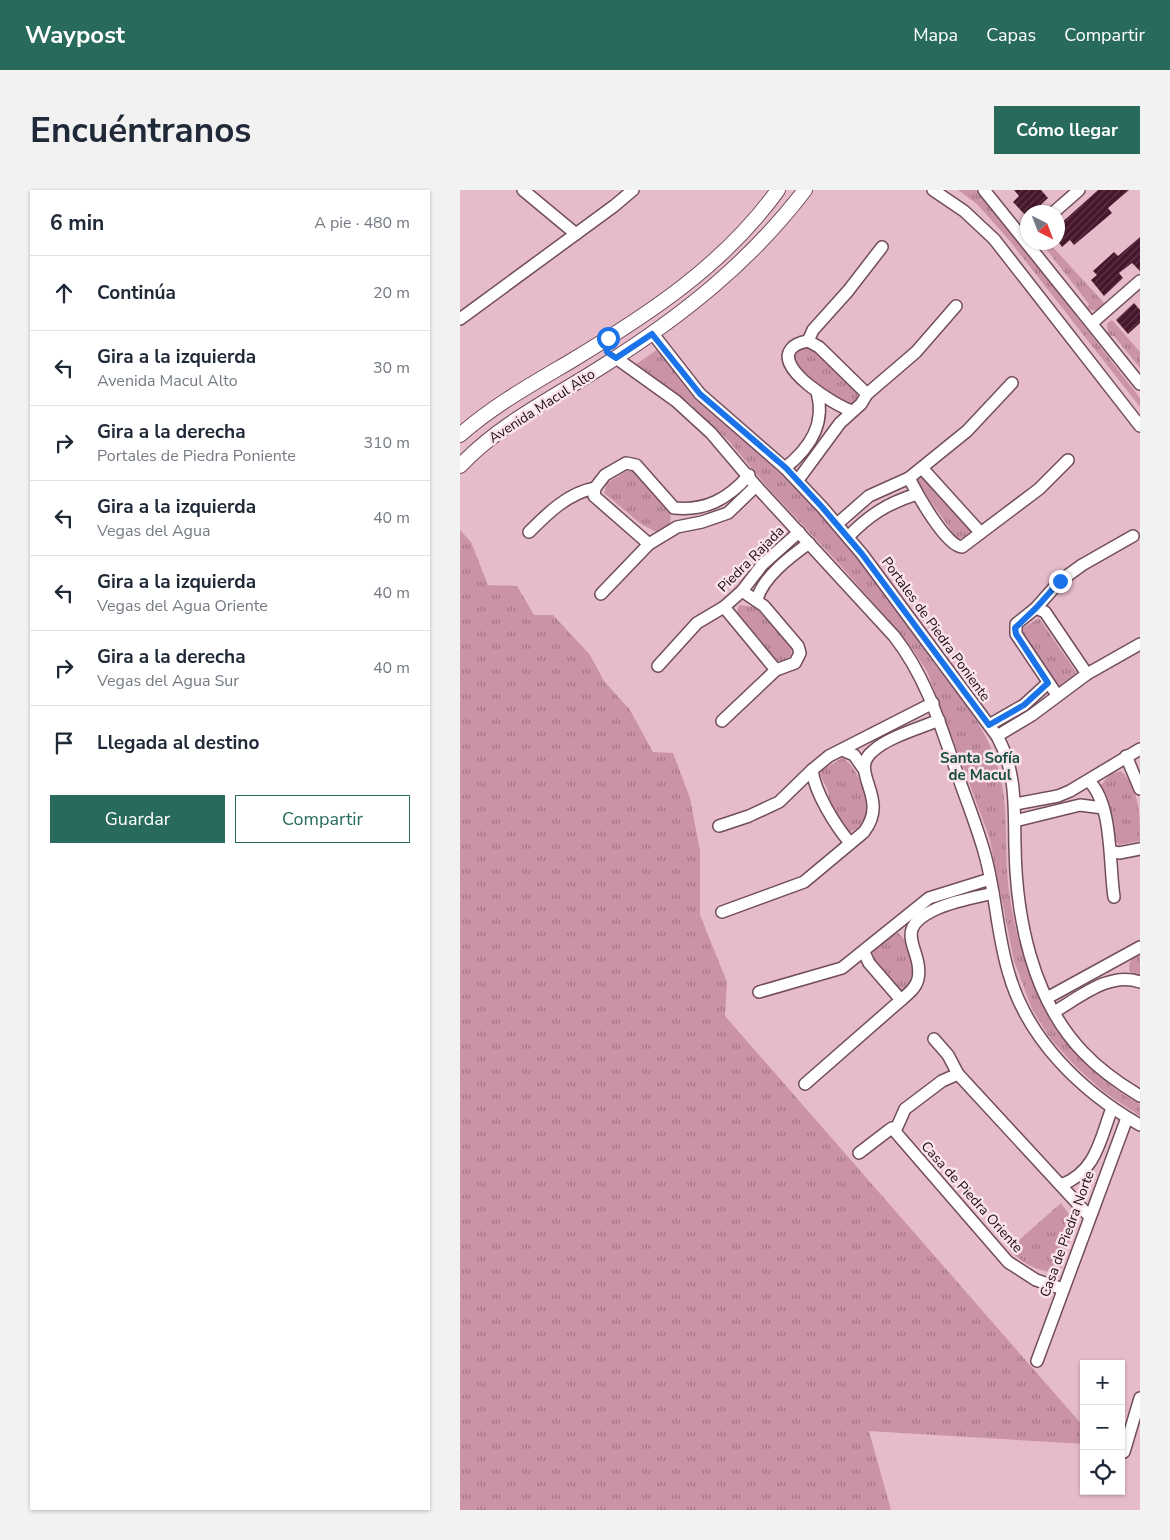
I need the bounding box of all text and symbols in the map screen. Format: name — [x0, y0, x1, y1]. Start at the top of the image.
text: Waypost — [25, 19, 125, 51]
text: Mapa — [913, 23, 958, 47]
text: Capas — [986, 23, 1036, 47]
text: Compartir — [1064, 23, 1145, 47]
button: Cómo llegar — [994, 106, 1140, 154]
text: Encuéntranos — [30, 107, 251, 154]
north arrow — [1020, 205, 1065, 250]
text: 6 min — [50, 209, 104, 237]
text: A pie · 480 m — [314, 212, 410, 234]
icon: ahead — [50, 279, 78, 307]
text: Continúa — [97, 280, 176, 306]
text: 20 m — [373, 282, 410, 304]
route start — [597, 327, 620, 350]
text: Gira a la izquierda — [97, 344, 256, 370]
icon: left — [50, 354, 78, 382]
text: 30 m — [373, 357, 410, 379]
street label: Avenida Macul Alto — [485, 364, 599, 447]
text: Avenida Macul Alto — [97, 370, 238, 392]
text: Gira a la derecha — [97, 419, 246, 445]
icon: right — [50, 429, 78, 457]
text: 310 m — [363, 432, 410, 454]
text: Portales de Piedra Poniente — [97, 445, 296, 467]
text: Gira a la izquierda — [97, 494, 256, 520]
icon: left — [50, 504, 78, 532]
text: 40 m — [373, 507, 410, 529]
text: Vegas del Agua — [97, 520, 210, 542]
street label: Piedra Rajada — [714, 522, 788, 596]
street label: Portales de Piedra Poniente — [877, 553, 995, 705]
text: Gira a la izquierda — [97, 569, 256, 595]
route end — [1049, 570, 1072, 593]
icon: left — [50, 579, 78, 607]
text: 40 m — [373, 582, 410, 604]
text: Vegas del Agua Oriente — [97, 595, 268, 617]
text: Gira a la derecha — [97, 644, 246, 670]
icon: right — [50, 654, 78, 682]
text: 40 m — [373, 657, 410, 679]
text: Vegas del Agua Sur — [97, 670, 239, 692]
icon: arrive — [50, 729, 78, 757]
text: Llegada al destino — [97, 730, 259, 756]
district label: Santa Sofía de Macul — [940, 748, 1020, 785]
button: Guardar — [50, 795, 225, 843]
button: Compartir — [235, 795, 410, 843]
street label: Casa de Piedra Oriente — [917, 1137, 1027, 1257]
street label: Casa de Piedra Norte — [1035, 1168, 1099, 1300]
map controls — [1080, 1360, 1125, 1495]
button: + — [1080, 1360, 1125, 1405]
button: − — [1080, 1405, 1125, 1450]
button: locate — [1080, 1450, 1125, 1495]

